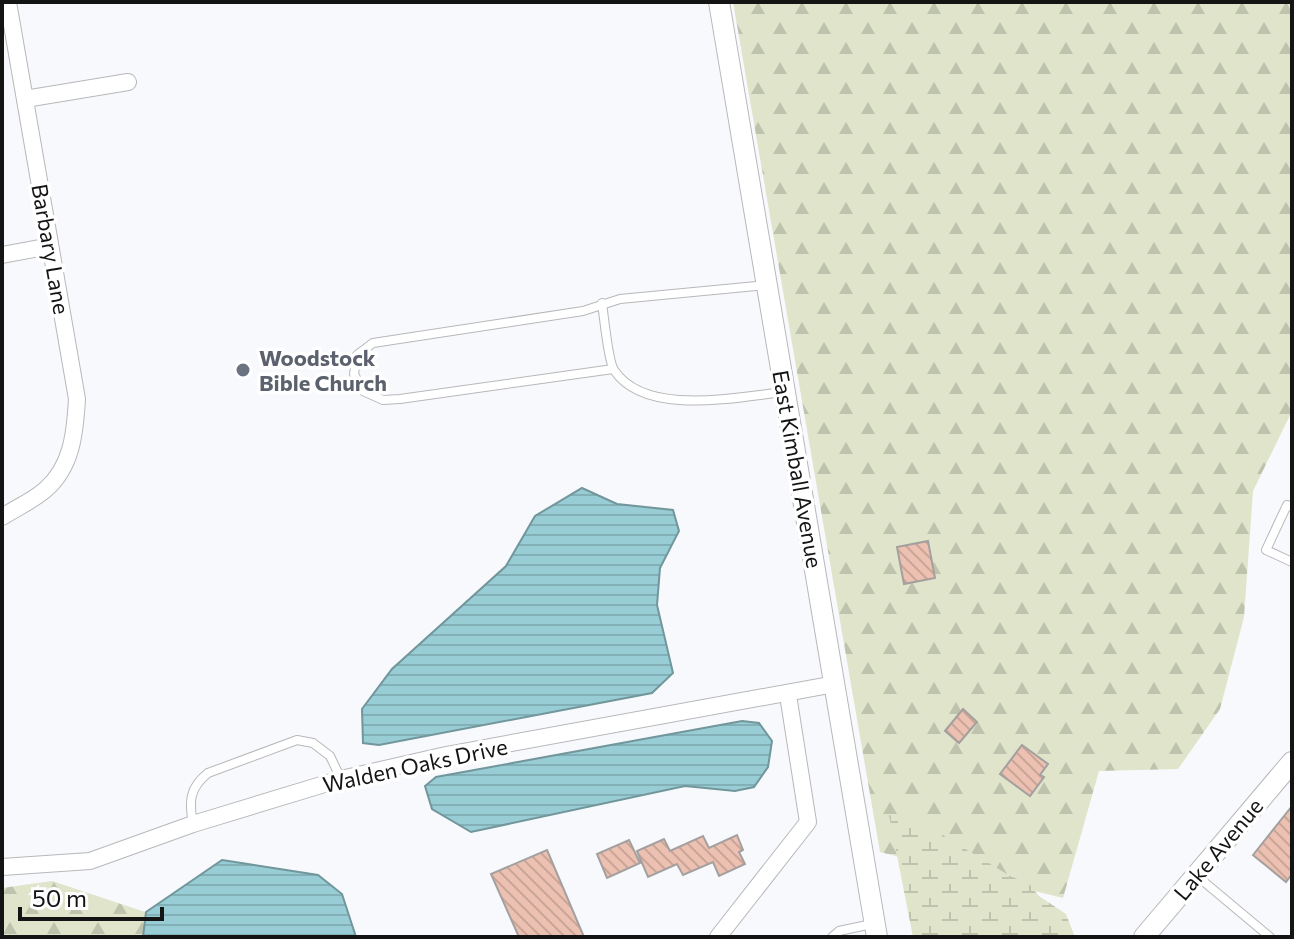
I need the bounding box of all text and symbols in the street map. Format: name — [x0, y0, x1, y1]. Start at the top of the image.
street label: Barbary Lane — [26, 182, 76, 316]
place label: Woodstock Bible Church — [259, 344, 387, 396]
marker: Woodstock Bible Church — [234, 361, 252, 379]
street label: East Kimball Avenue — [767, 368, 829, 570]
street label: Walden Oaks Drive — [320, 732, 510, 798]
street label: Lake Avenue — [1168, 793, 1268, 905]
scale bar — [20, 871, 162, 921]
text: 50 m — [32, 883, 87, 912]

